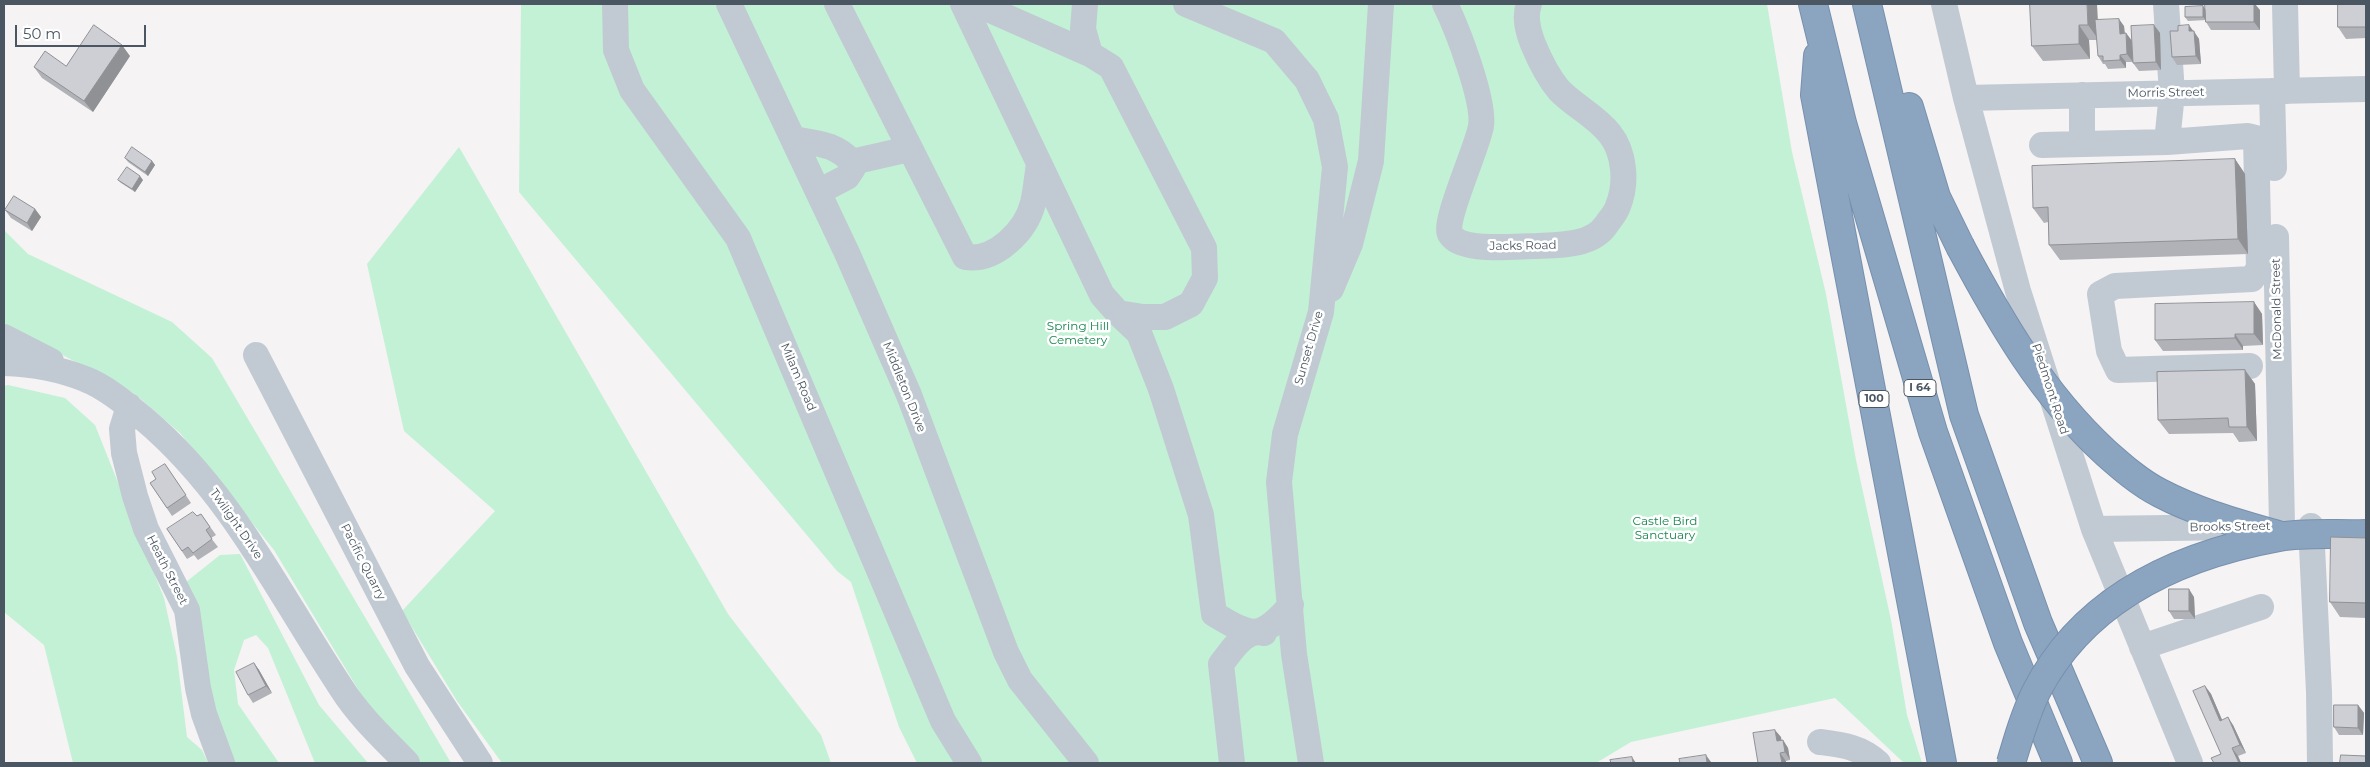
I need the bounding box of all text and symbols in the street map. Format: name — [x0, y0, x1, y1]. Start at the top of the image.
scale bar — [18, 15, 149, 47]
text: 50 m — [23, 24, 61, 43]
street label: Morris Street — [2127, 85, 2205, 101]
street label: Jacks Road — [1489, 238, 1557, 254]
street label: McDonald Street — [2269, 258, 2285, 360]
street label: Sunset Drive — [1292, 309, 1326, 387]
park label: Spring Hill Cemetery — [1047, 319, 1109, 347]
street label: Middleton Drive — [879, 340, 929, 434]
street label: Milam Road — [777, 341, 819, 413]
street label: Piedmont Road — [2028, 342, 2072, 436]
road number: I 64 — [1904, 379, 1936, 396]
road number: 100 — [1859, 390, 1889, 408]
street label: Twilight Drive — [206, 486, 266, 562]
park label: Castle Bird Sanctuary — [1633, 514, 1697, 542]
street label: Brooks Street — [2189, 519, 2271, 535]
street label: Pacific Quarry — [338, 521, 388, 603]
street label: Heath Street — [143, 533, 191, 607]

